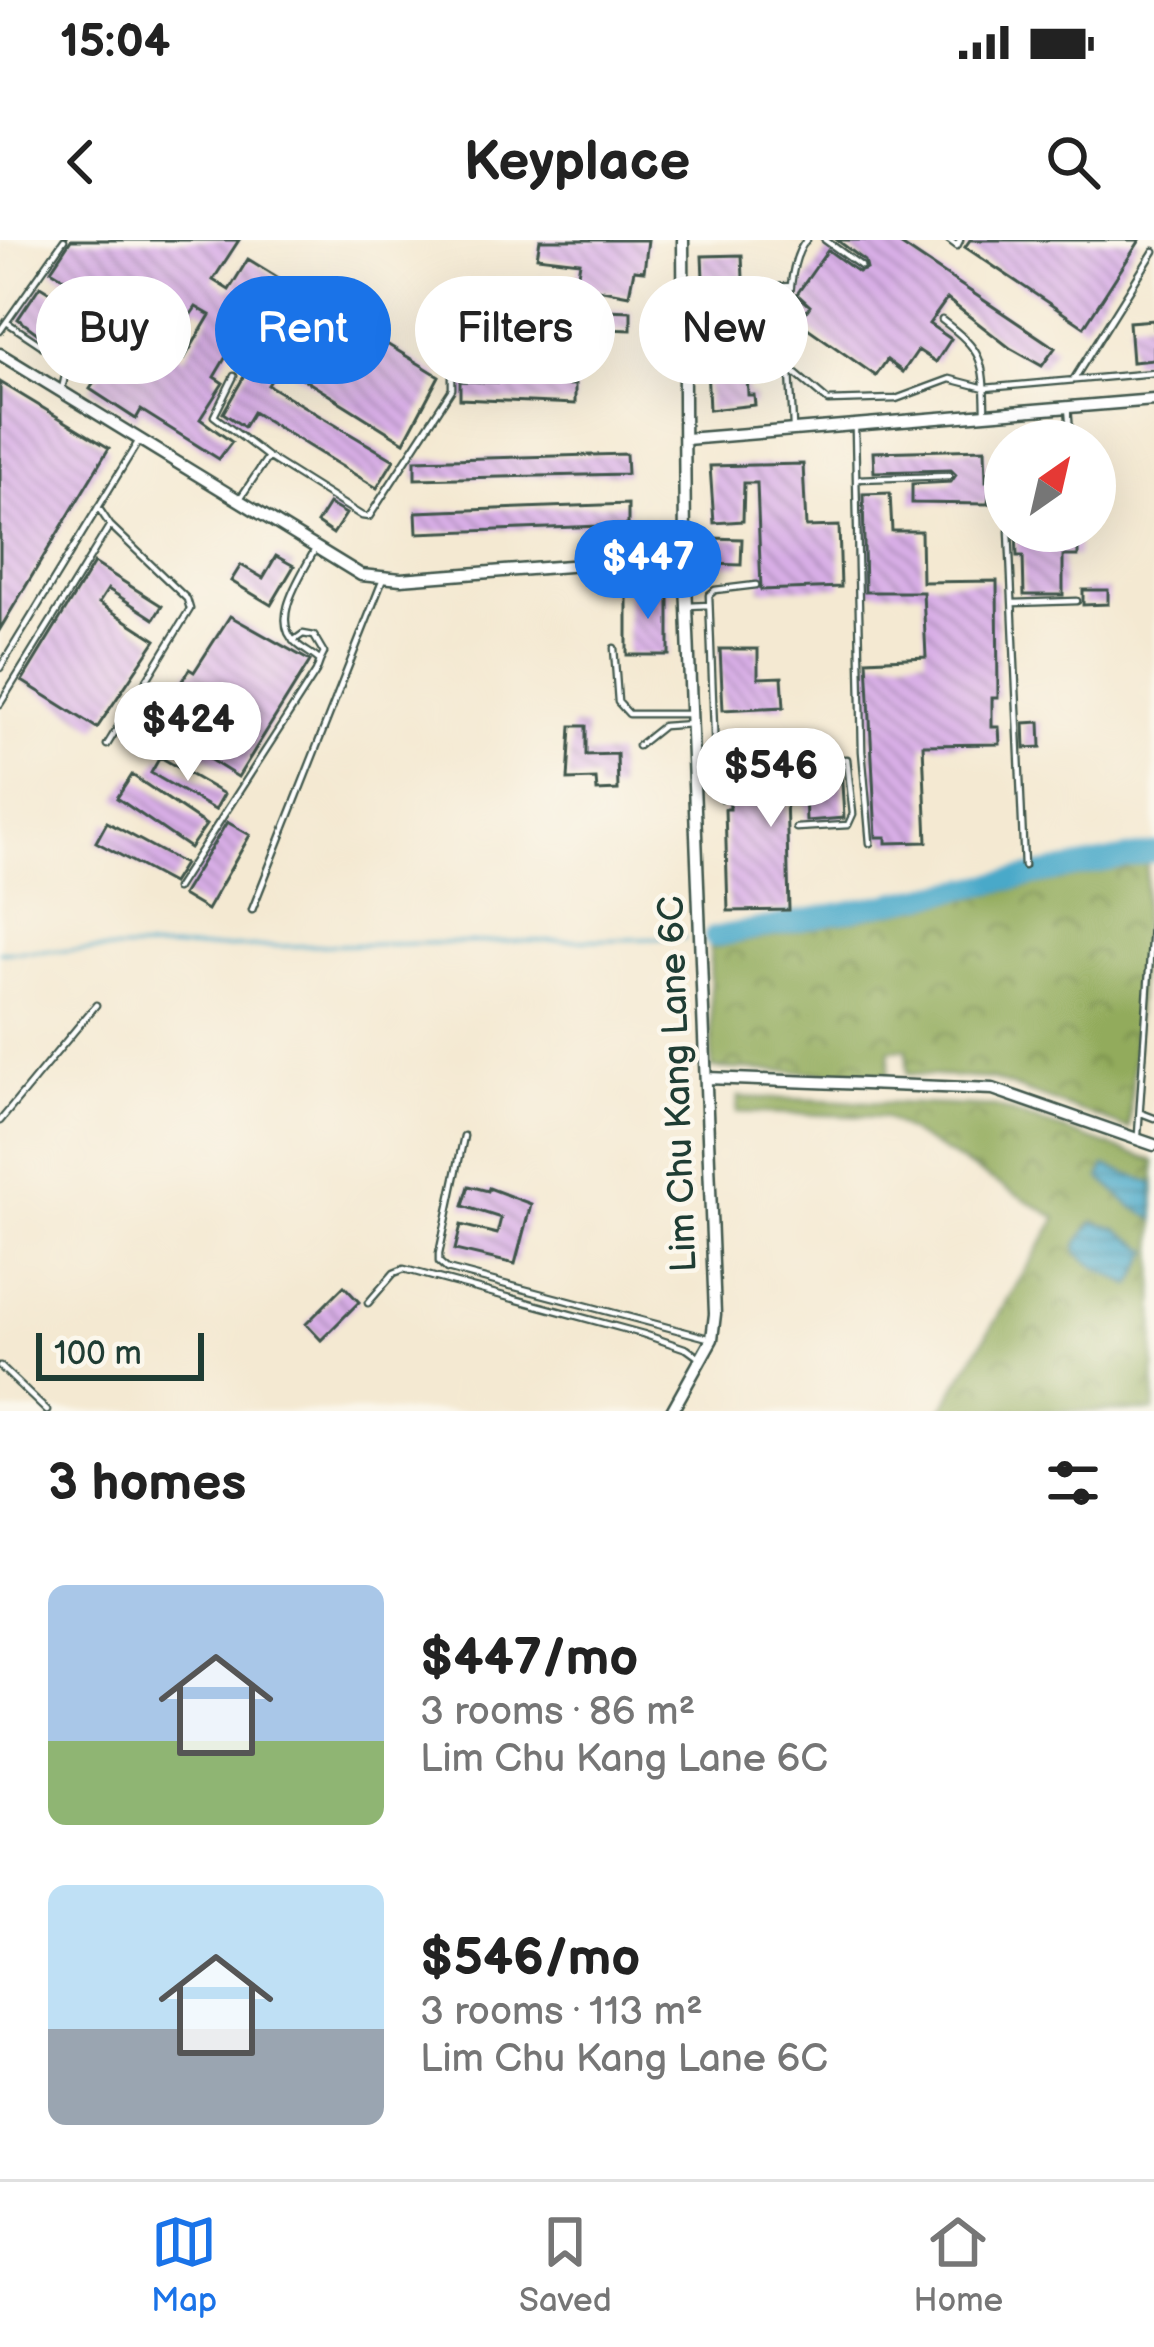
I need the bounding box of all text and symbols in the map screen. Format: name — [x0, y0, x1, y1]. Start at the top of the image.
text: 15:04 — [60, 15, 170, 70]
icon: back — [48, 129, 114, 195]
icon: search — [1040, 129, 1106, 195]
text: Keyplace — [464, 130, 690, 195]
chip: Buy — [36, 276, 191, 384]
chip: Rent — [215, 276, 391, 384]
chip: Filters — [415, 276, 615, 384]
chip: New — [639, 276, 808, 384]
north arrow — [984, 420, 1116, 552]
map controls — [984, 420, 1116, 552]
pin: $447 — [577, 520, 719, 622]
text: $447 — [601, 535, 695, 582]
pin: $424 — [117, 682, 259, 784]
text: $424 — [141, 697, 235, 744]
pin: $546 — [700, 728, 842, 830]
text: $546 — [724, 743, 818, 790]
street label: Lim Chu Kang Lane 6C — [650, 895, 707, 1273]
scale bar — [36, 1327, 204, 1380]
text: 100 m — [54, 1334, 142, 1374]
icon: filters — [1040, 1450, 1106, 1516]
text: 3 homes — [48, 1453, 246, 1514]
text: $447/mo — [420, 1628, 638, 1689]
icon: home — [144, 1633, 288, 1777]
text: 3 rooms · 86 m² — [420, 1689, 695, 1736]
text: Lim Chu Kang Lane 6C — [420, 1736, 828, 1783]
text: $546/mo — [420, 1928, 640, 1989]
icon: home — [144, 1933, 288, 2077]
text: 3 rooms · 113 m² — [420, 1989, 703, 2036]
text: Lim Chu Kang Lane 6C — [420, 2036, 828, 2083]
tab: Map — [151, 2209, 217, 2321]
tab: Saved — [519, 2209, 612, 2321]
tab: Home — [913, 2209, 1003, 2321]

